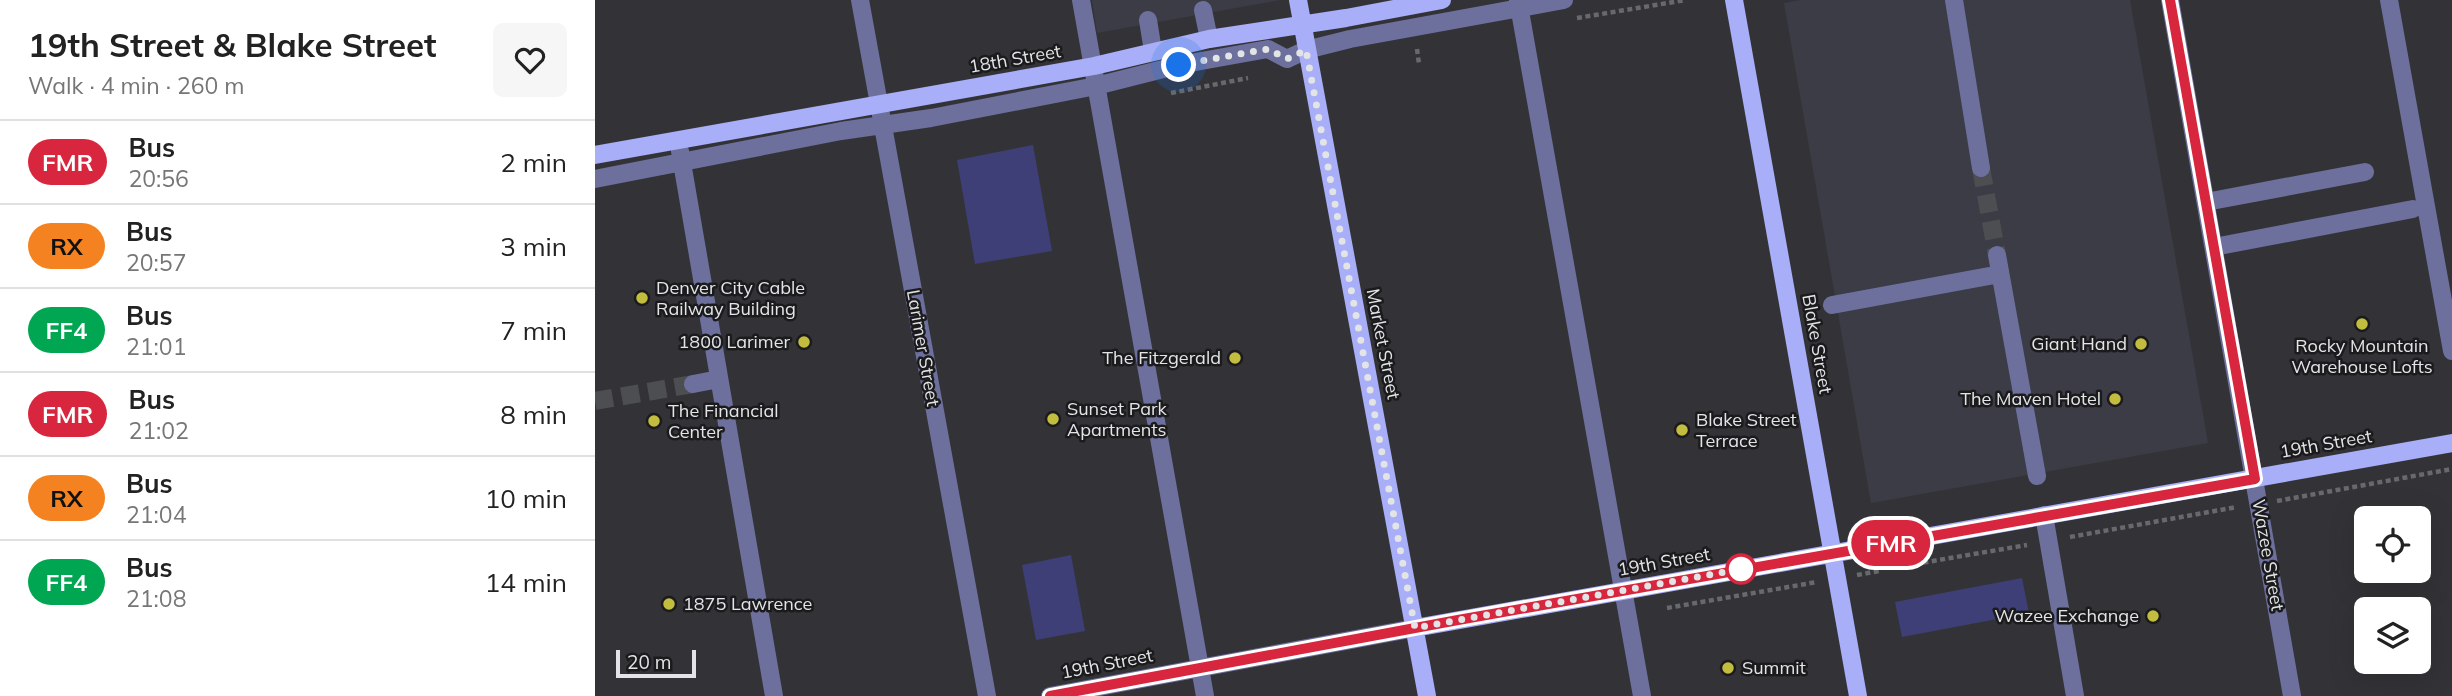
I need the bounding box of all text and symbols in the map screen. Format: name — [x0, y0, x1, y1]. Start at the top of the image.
button: heart — [493, 23, 567, 97]
text: 19th Street & Blake Street — [28, 24, 437, 65]
street label: 18th Street — [967, 39, 1063, 78]
your location — [1161, 47, 1196, 82]
text: Walk · 4 min · 260 m — [28, 71, 245, 100]
text: Bus — [128, 131, 175, 164]
text: 2 min — [500, 146, 567, 179]
text: FMR — [42, 147, 93, 177]
text: 20:56 — [128, 164, 189, 193]
text: Bus — [126, 215, 172, 248]
text: 3 min — [500, 230, 567, 263]
text: RX — [50, 231, 83, 261]
text: 20:57 — [126, 248, 186, 277]
place label: Denver City Cable Railway Building — [656, 276, 805, 320]
street label: Market Street — [1361, 287, 1406, 401]
street label: Larimer Street — [902, 288, 945, 408]
marker: Denver City Cable Railway Building — [634, 290, 650, 306]
street label: Blake Street — [1797, 292, 1838, 395]
text: Bus — [126, 299, 172, 332]
text: 7 min — [500, 314, 567, 347]
text: FF4 — [46, 315, 87, 345]
marker: Rocky Mountain Warehouse Lofts — [2354, 316, 2370, 332]
place label: 1800 Larimer — [679, 330, 790, 353]
text: 21:01 — [126, 332, 186, 361]
place label: Giant Hand — [2031, 332, 2127, 355]
marker: 1800 Larimer — [796, 334, 812, 350]
place label: Rocky Mountain Warehouse Lofts — [2291, 334, 2433, 378]
marker: Giant Hand — [2133, 336, 2149, 352]
place label: The Fitzgerald — [1102, 346, 1221, 369]
marker: The Fitzgerald — [1227, 350, 1243, 366]
text: Bus — [128, 383, 175, 416]
place label: The Maven Hotel — [1960, 387, 2101, 410]
marker: The Maven Hotel — [2107, 391, 2123, 407]
place label: Sunset Park Apartments — [1067, 397, 1167, 441]
text: 8 min — [500, 398, 567, 431]
text: FMR — [42, 399, 93, 429]
place label: The Financial Center — [668, 399, 778, 443]
place label: Blake Street Terrace — [1696, 408, 1797, 452]
marker: Sunset Park Apartments — [1045, 411, 1061, 427]
marker: The Financial Center — [646, 413, 662, 429]
text: 21:02 — [128, 416, 189, 445]
marker: Blake Street Terrace — [1674, 422, 1690, 438]
street label: 19th Street — [2278, 424, 2374, 463]
text: Bus — [126, 467, 172, 500]
text: 10 min — [485, 482, 567, 515]
text: RX — [50, 483, 83, 513]
street label: Wazee Street — [2247, 497, 2290, 613]
text: 21:04 — [126, 500, 186, 529]
map controls — [2354, 506, 2431, 674]
button: locate — [2354, 506, 2431, 583]
line badge: FMR — [1851, 520, 1931, 566]
text: FMR — [1865, 528, 1917, 558]
street label: 19th Street — [1616, 542, 1712, 581]
text: Bus — [126, 551, 172, 584]
unlabelled marker — [1726, 554, 1756, 584]
text: 14 min — [485, 566, 567, 599]
text: FF4 — [46, 567, 87, 597]
text: 21:08 — [126, 584, 186, 613]
place label: 1875 Lawrence — [683, 592, 812, 615]
marker: 1875 Lawrence — [661, 596, 677, 612]
button: layers — [2354, 597, 2431, 674]
place label: Wazee Exchange — [1994, 604, 2139, 627]
marker: Wazee Exchange — [2145, 608, 2161, 624]
street label: 19th Street — [1059, 643, 1155, 684]
scale bar — [616, 647, 697, 679]
text: 20 m — [627, 650, 671, 674]
place label: Summit — [1742, 656, 1806, 679]
marker: Summit — [1720, 660, 1736, 676]

